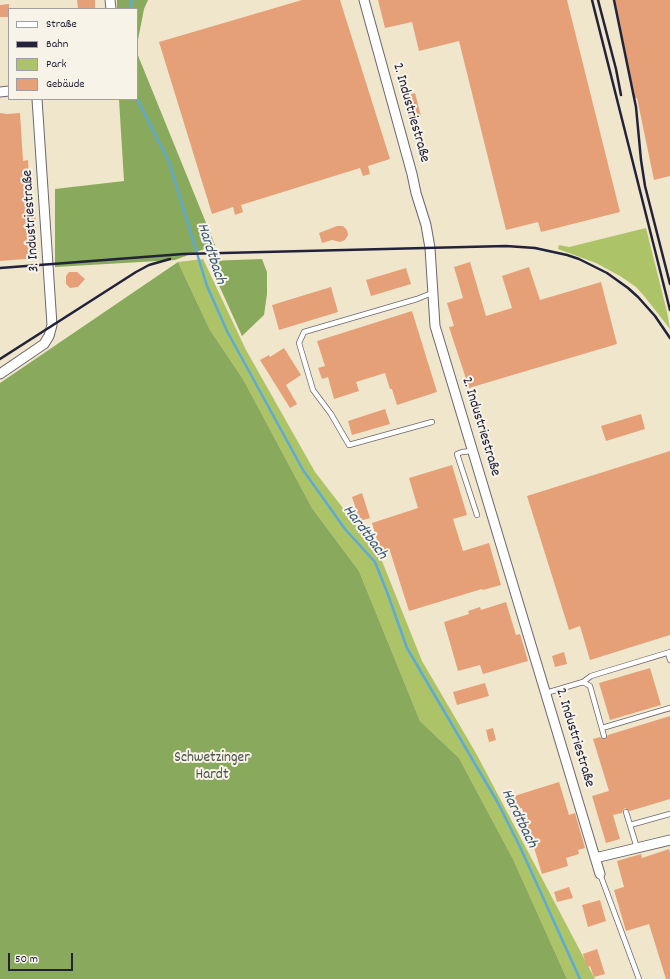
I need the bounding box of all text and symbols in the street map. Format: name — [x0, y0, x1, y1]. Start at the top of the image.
legend — [8, 8, 138, 100]
text: Straße — [46, 16, 77, 33]
text: Bahn — [46, 36, 68, 53]
text: Park — [46, 56, 66, 73]
street label: 2. Industriestraße — [387, 61, 433, 165]
text: Gebäude — [46, 76, 85, 93]
street label: 3. Industriestraße — [19, 169, 45, 273]
water label: Hardtbach — [191, 221, 229, 287]
street label: 2. Industriestraße — [456, 375, 504, 479]
water label: Hardtbach — [337, 502, 391, 564]
street label: 2. Industriestraße — [550, 686, 598, 790]
park label: Schwetzinger Hardt — [174, 750, 250, 785]
water label: Hardtbach — [496, 786, 540, 852]
scale bar — [10, 945, 75, 971]
text: 50 m — [15, 951, 38, 968]

